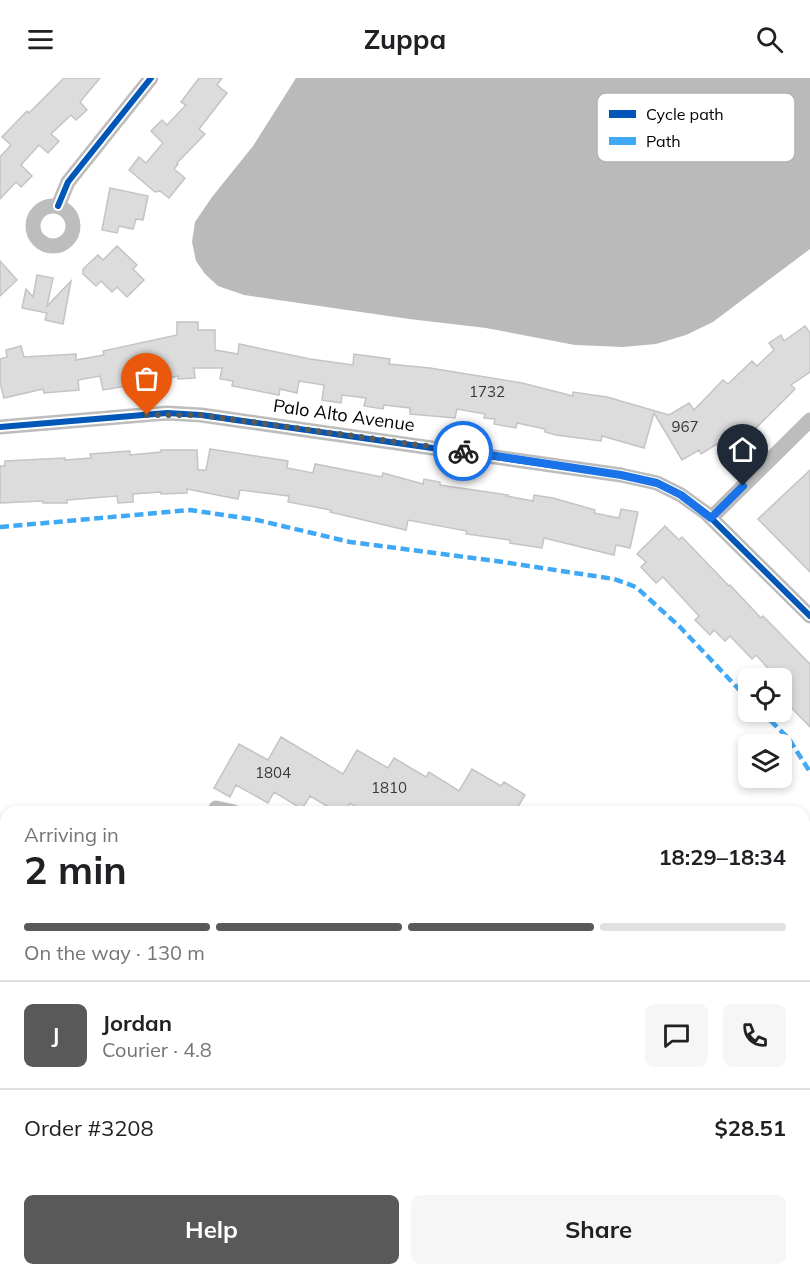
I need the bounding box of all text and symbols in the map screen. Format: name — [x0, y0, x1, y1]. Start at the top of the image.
text: Zuppa — [364, 22, 446, 56]
icon: menu — [24, 23, 57, 56]
icon: search — [753, 23, 786, 56]
legend — [597, 93, 795, 162]
text: Cycle path — [646, 104, 724, 124]
text: Path — [646, 131, 681, 151]
pin — [121, 353, 172, 415]
icon: bag — [130, 362, 163, 395]
house number: 1732 — [469, 382, 505, 401]
street label: Palo Alto Avenue — [272, 394, 416, 436]
house number: 967 — [671, 417, 699, 436]
courier — [433, 421, 493, 481]
pin — [717, 424, 768, 486]
icon: home — [726, 433, 759, 466]
icon: bike — [447, 435, 480, 468]
map controls — [738, 668, 792, 788]
button: locate — [738, 668, 792, 722]
button: layers — [738, 734, 792, 788]
house number: 1804 — [255, 763, 291, 782]
house number: 1810 — [371, 778, 407, 797]
text: Arriving in — [24, 822, 119, 847]
text: 18:29–18:34 — [658, 843, 786, 871]
text: 2 min — [24, 845, 127, 894]
text: On the way · 130 m — [24, 940, 205, 965]
button: chat — [645, 1004, 708, 1067]
button: phone — [723, 1004, 786, 1067]
text: Jordan — [102, 1009, 172, 1037]
text: J — [52, 1021, 59, 1049]
text: Courier · 4.8 — [102, 1037, 212, 1062]
text: Order #3208 — [24, 1114, 154, 1142]
text: $28.51 — [715, 1114, 786, 1142]
button: Help — [24, 1195, 399, 1264]
button: Share — [411, 1195, 786, 1264]

